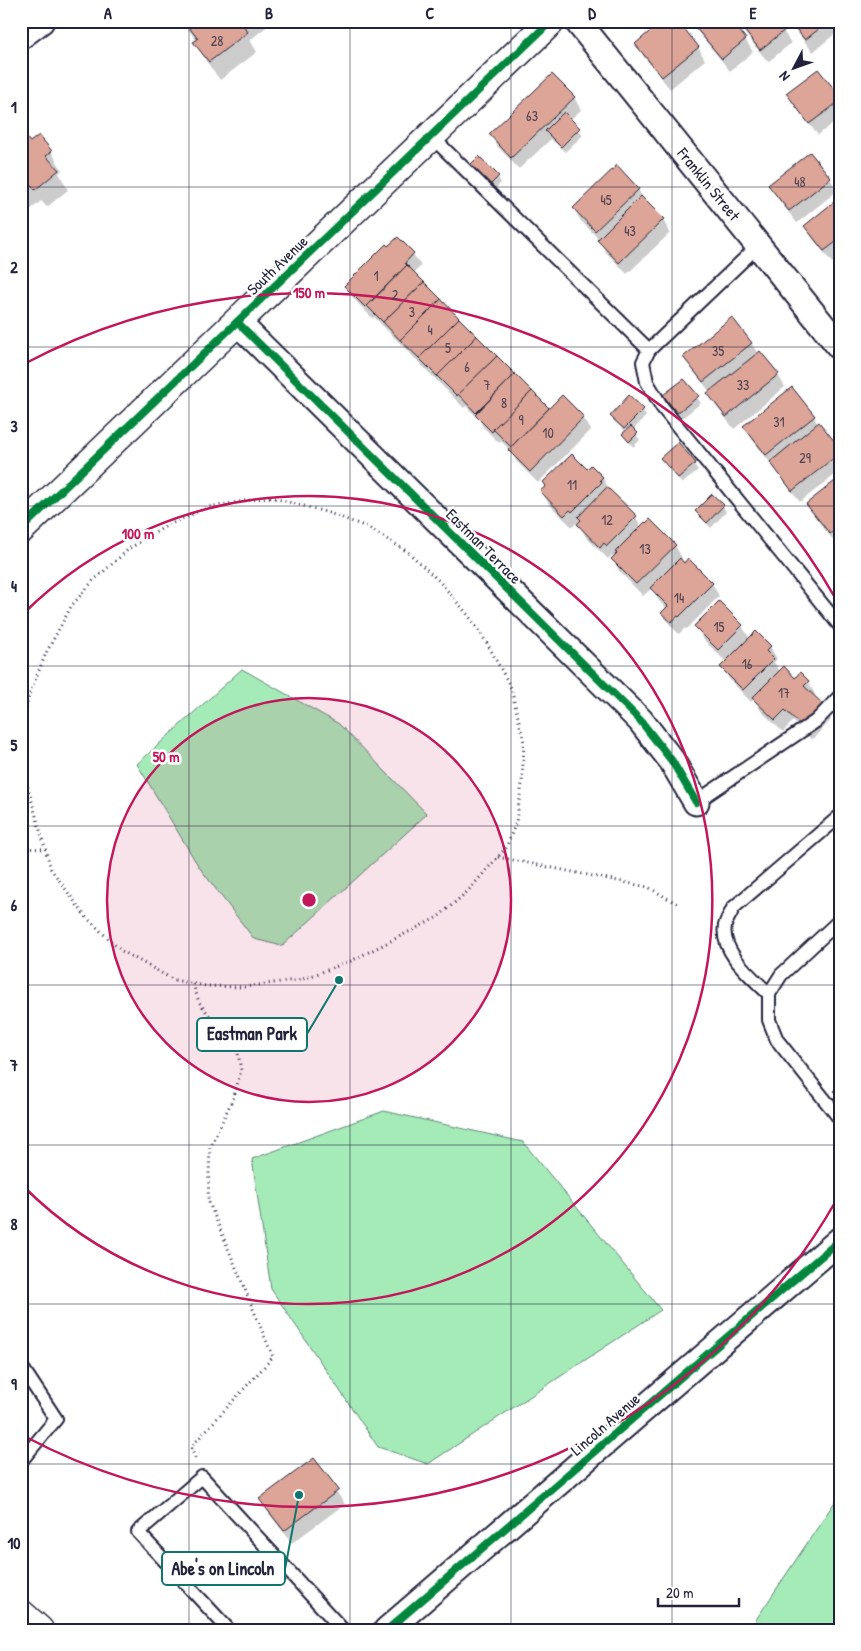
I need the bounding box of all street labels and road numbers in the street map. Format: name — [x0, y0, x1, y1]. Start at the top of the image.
street label: Franklin Street — [672, 142, 746, 226]
street label: South Avenue — [242, 230, 313, 300]
street label: Eastman Terrace — [442, 504, 527, 589]
street label: Lincoln Avenue — [566, 1387, 645, 1460]

